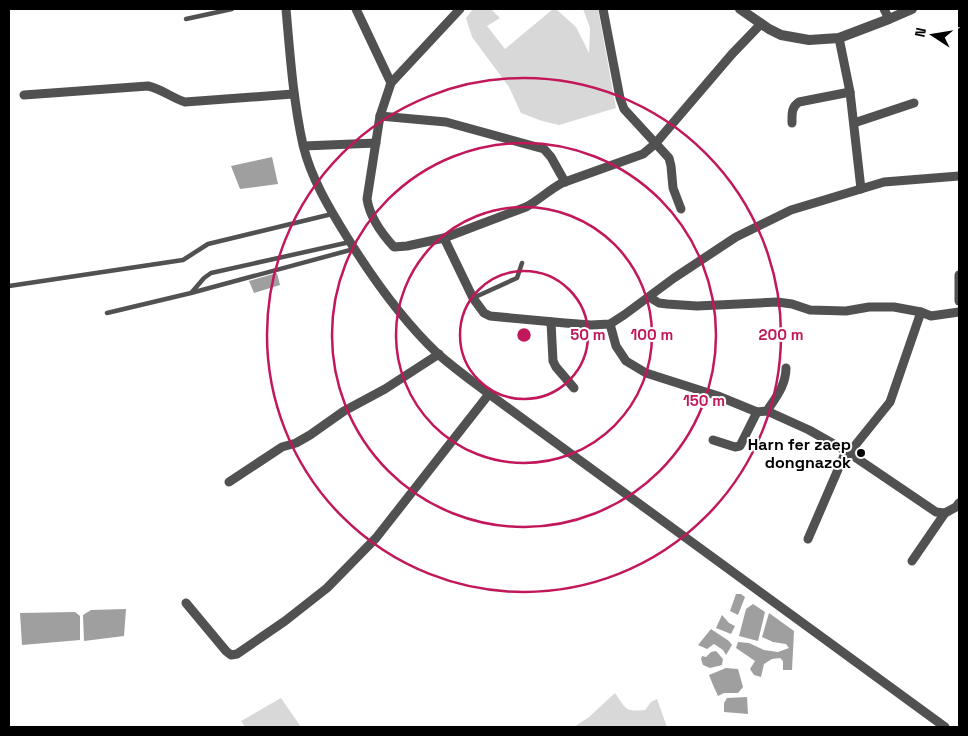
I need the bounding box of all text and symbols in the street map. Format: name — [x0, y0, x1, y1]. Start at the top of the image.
north arrow — [908, 10, 958, 60]
text: N — [911, 26, 930, 39]
text: 50 m — [570, 325, 606, 344]
text: 100 m — [631, 325, 673, 344]
text: 200 m — [759, 325, 803, 344]
centre of rings — [515, 326, 533, 344]
text: 150 m — [683, 391, 725, 410]
place label: Harn fer zaep dongnazok — [748, 434, 851, 473]
marker: Harn fer zaep dongnazok — [855, 447, 867, 459]

